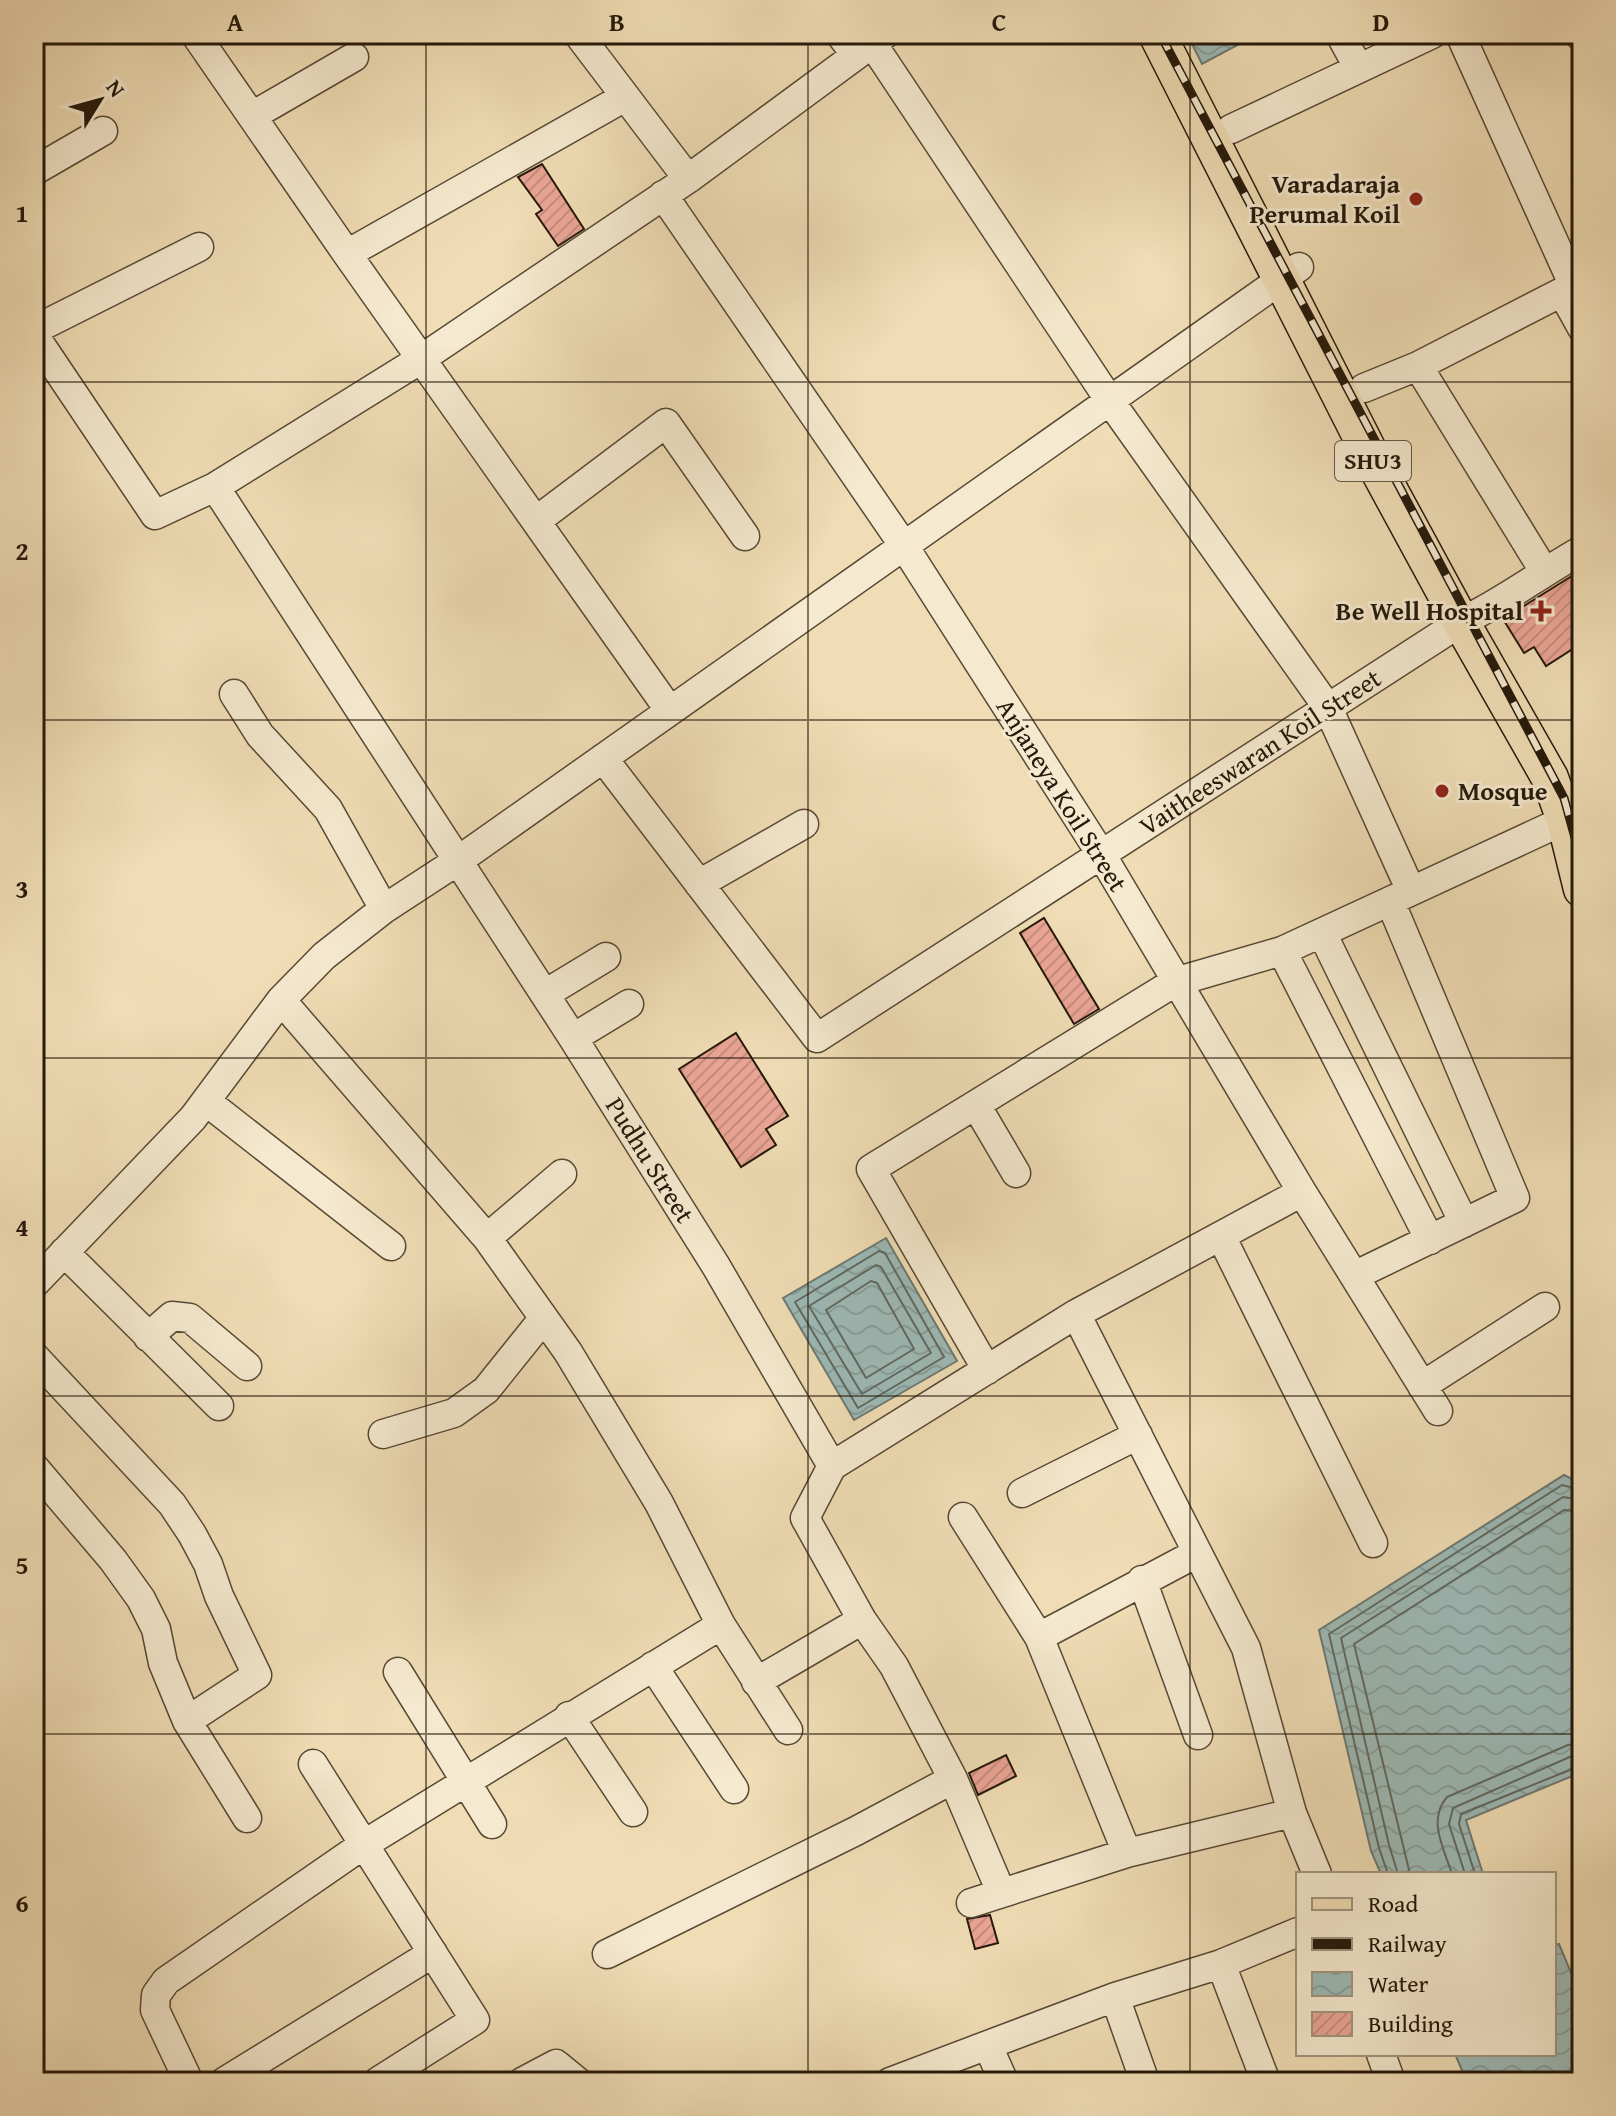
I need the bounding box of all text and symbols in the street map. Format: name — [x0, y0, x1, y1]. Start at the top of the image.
text: A — [227, 2, 244, 41]
text: B — [609, 2, 625, 41]
text: C — [992, 2, 1006, 41]
text: D — [1373, 2, 1389, 41]
north arrow — [60, 60, 140, 140]
text: N — [99, 72, 133, 104]
place label: Varadaraja Perumal Koil — [1249, 164, 1401, 233]
marker: Varadaraja Perumal Koil — [1407, 190, 1425, 208]
text: 1 — [15, 193, 29, 232]
road number: SHU3 — [1335, 441, 1411, 481]
text: 2 — [15, 531, 29, 570]
place label: Be Well Hospital — [1336, 591, 1523, 630]
marker: Be Well Hospital — [1530, 600, 1552, 622]
street label: Vaitheeswaran Koil Street — [1131, 658, 1389, 845]
street label: Anjaneya Koil Street — [987, 690, 1138, 899]
place label: Mosque — [1458, 771, 1548, 810]
marker: Mosque — [1433, 782, 1451, 800]
text: 3 — [15, 869, 29, 908]
street label: Pudhu Street — [596, 1089, 705, 1230]
text: 4 — [15, 1207, 29, 1246]
text: 5 — [15, 1545, 29, 1584]
legend — [1296, 1872, 1556, 2056]
text: 6 — [15, 1883, 29, 1922]
text: Road — [1368, 1886, 1418, 1921]
text: Railway — [1368, 1926, 1447, 1961]
text: Water — [1368, 1966, 1429, 2001]
text: Building — [1368, 2006, 1453, 2041]

